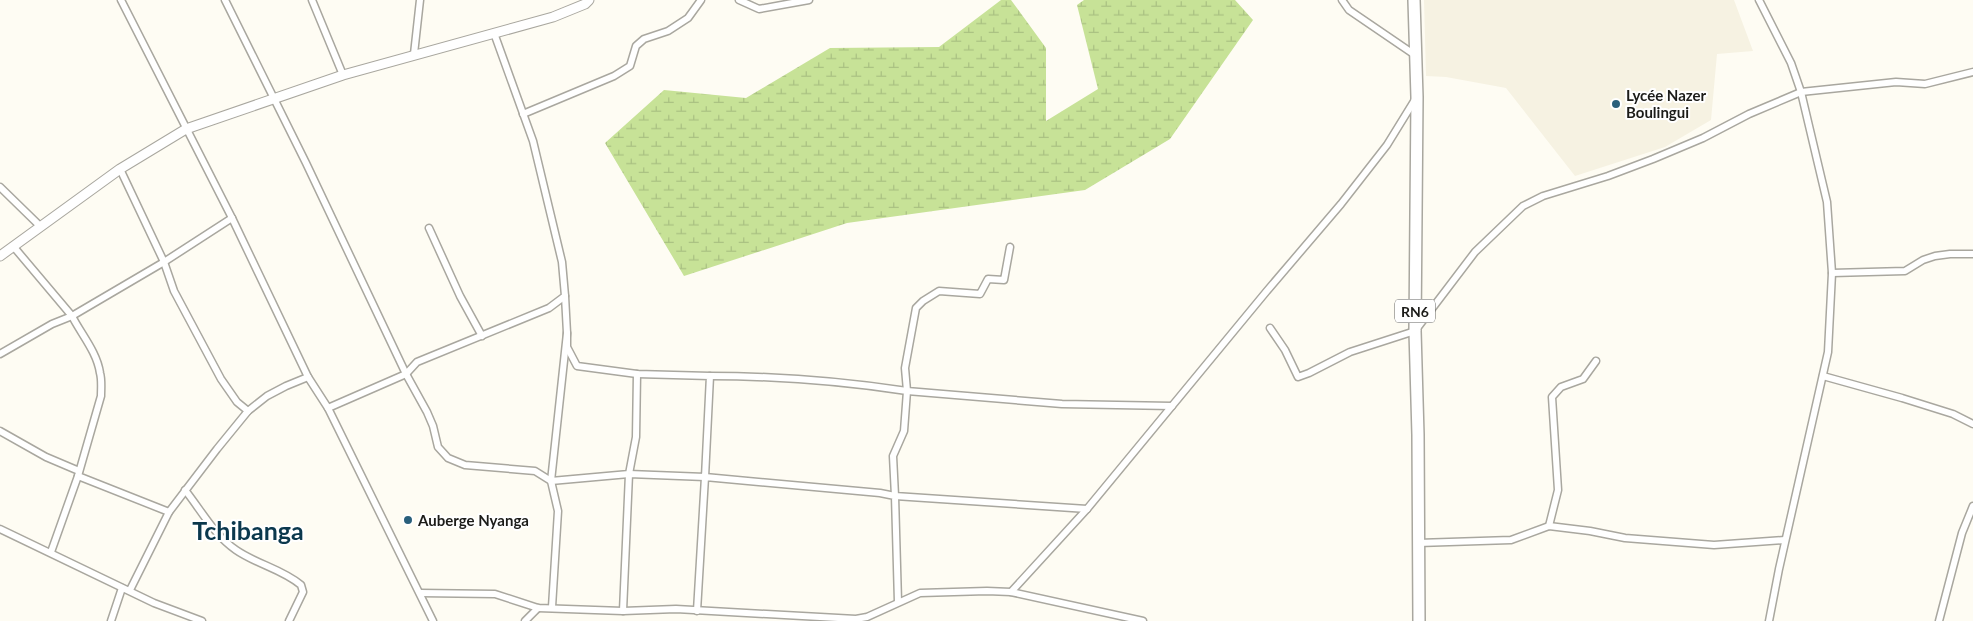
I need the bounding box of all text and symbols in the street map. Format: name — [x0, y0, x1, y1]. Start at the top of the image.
place label: Lycée Nazer Boulingui — [1626, 86, 1707, 121]
marker: Lycée Nazer Boulingui — [1610, 98, 1622, 110]
road number: RN6 — [1395, 300, 1435, 322]
place label: Auberge Nyanga — [417, 511, 529, 529]
marker: Auberge Nyanga — [402, 514, 414, 526]
district label: Tchibanga — [192, 515, 304, 545]

